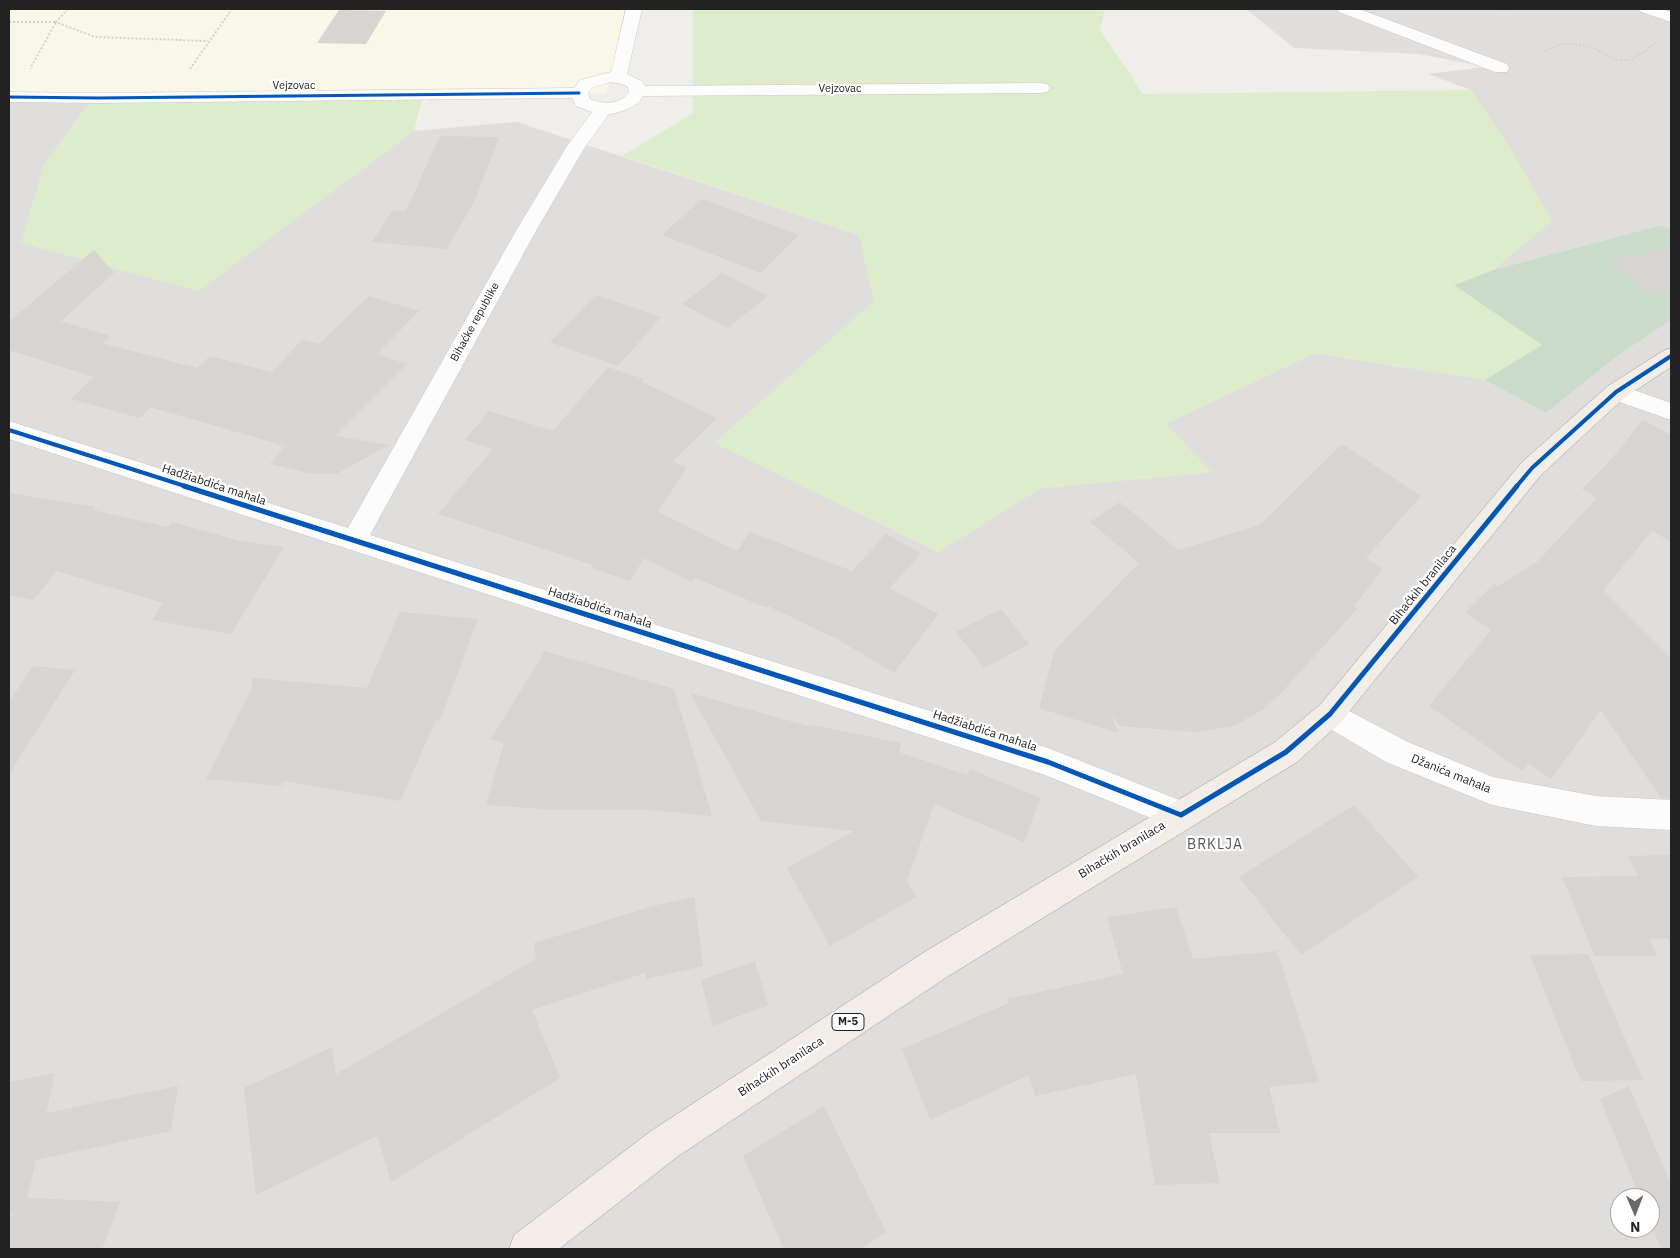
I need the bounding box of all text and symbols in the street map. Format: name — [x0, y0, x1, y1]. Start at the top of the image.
street label: Vejzovac — [273, 79, 315, 93]
street label: Vejzovac — [819, 82, 861, 96]
street label: Bihaćke republike — [448, 280, 502, 364]
street label: Hadžiabdića mahala — [160, 461, 268, 509]
street label: Bihaćkih branilaca — [1386, 542, 1460, 628]
street label: Hadžiabdića mahala — [546, 584, 654, 632]
street label: Hadžiabdića mahala — [931, 707, 1039, 755]
street label: Džanića mahala — [1409, 751, 1493, 797]
street label: Bihaćkih branilaca — [1076, 818, 1168, 882]
district label: BRKLJA — [1186, 837, 1244, 853]
road number: M-5 — [832, 1014, 864, 1030]
street label: Bihaćkih branilaca — [736, 1034, 826, 1100]
north arrow — [1610, 1188, 1660, 1238]
text: N — [1630, 1218, 1640, 1236]

